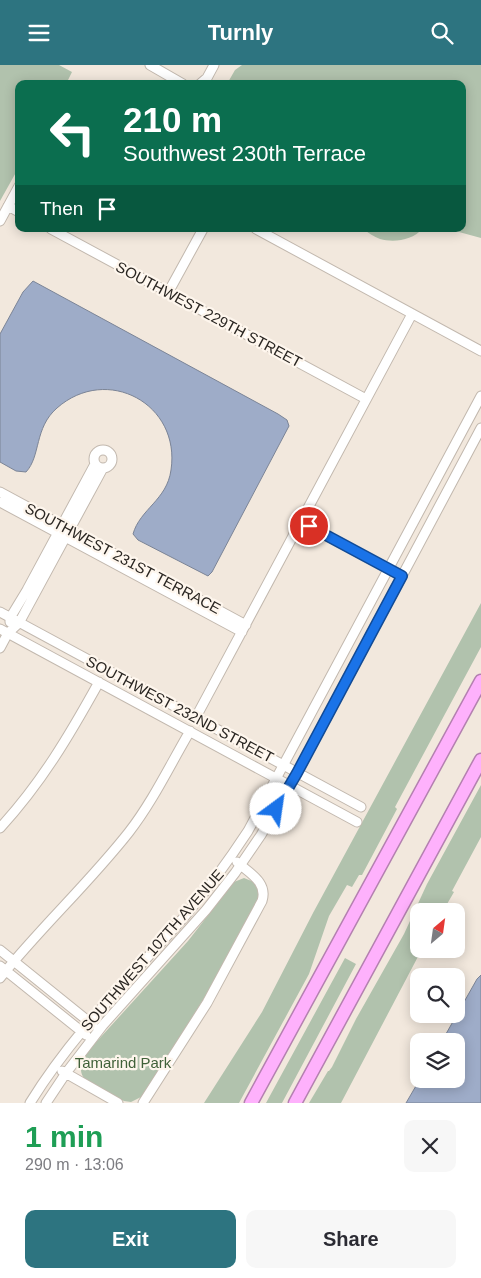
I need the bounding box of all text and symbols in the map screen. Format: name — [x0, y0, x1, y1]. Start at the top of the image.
icon: menu — [25, 19, 53, 47]
icon: search — [428, 19, 456, 47]
text: Turnly — [208, 20, 273, 45]
icon: left — [40, 100, 105, 165]
text: 210 m — [123, 100, 222, 139]
text: Southwest 230th Terrace — [123, 141, 366, 166]
icon: arrive — [93, 195, 121, 223]
text: Then — [40, 198, 83, 219]
street label: SOUTHWEST 229TH STREET — [113, 258, 305, 370]
street label: SOUTHWEST 231ST TERRACE — [22, 499, 224, 617]
pin — [288, 505, 330, 547]
icon: arrive — [295, 512, 323, 540]
street label: SOUTHWEST 232ND STREET — [83, 652, 277, 766]
position arrow — [249, 782, 301, 834]
street label: SOUTHWEST 107TH AVENUE — [77, 866, 227, 1034]
north arrow — [410, 903, 465, 957]
map controls — [410, 903, 465, 1088]
button: search — [410, 968, 465, 1023]
button: layers — [410, 1033, 465, 1088]
park label: Tamarind Park — [75, 1054, 172, 1071]
text: 1 min — [25, 1120, 103, 1153]
button: close — [404, 1120, 456, 1172]
text: 290 m · 13:06 — [25, 1156, 124, 1173]
button: Exit — [25, 1210, 236, 1268]
button: Share — [246, 1210, 456, 1268]

